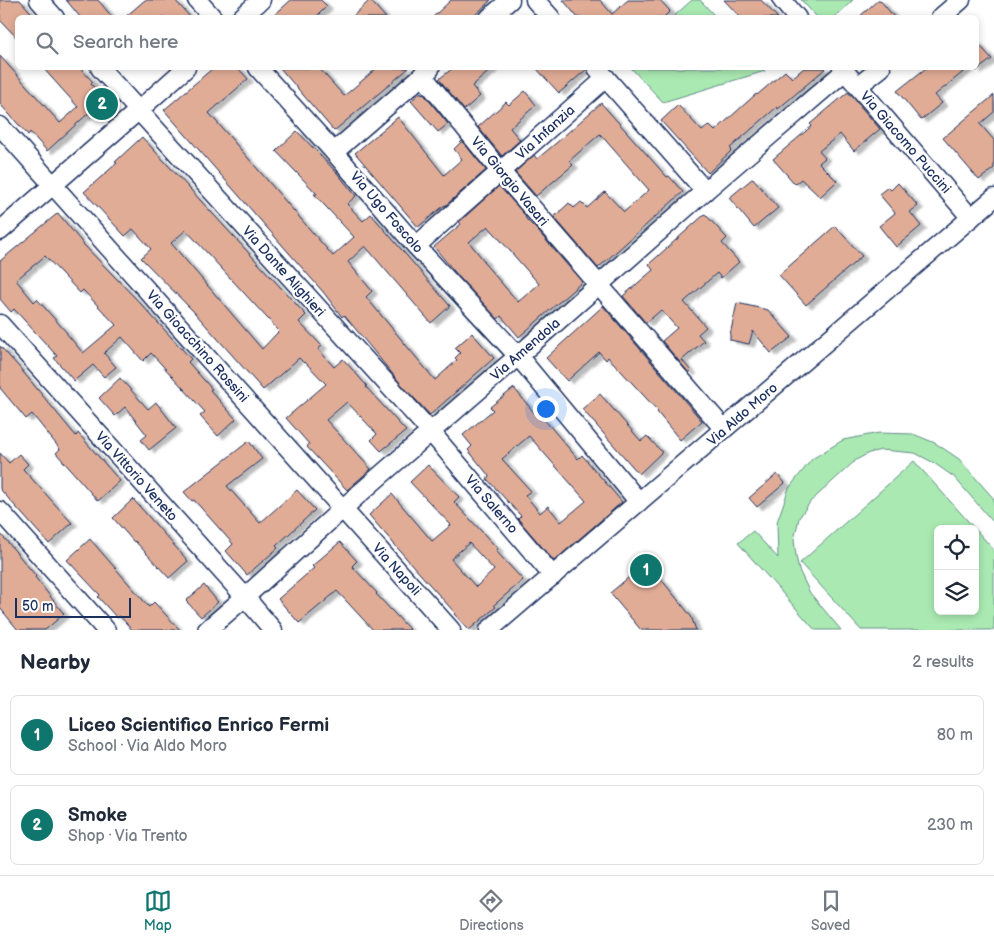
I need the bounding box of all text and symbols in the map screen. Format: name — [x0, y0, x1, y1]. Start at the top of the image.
search box — [15, 15, 979, 70]
icon: search — [33, 29, 61, 57]
text: Search here — [73, 31, 178, 54]
pin: 2 — [86, 85, 118, 123]
street label: Via Giacomo Puccini — [857, 88, 955, 197]
street label: Via Infanzia — [512, 101, 578, 163]
street label: Via Giorgio Vasari — [467, 133, 552, 229]
street label: Via Ugo Foscolo — [346, 168, 427, 257]
street label: Via Dante Alighieri — [238, 223, 329, 320]
street label: Via Gioacchino Rossini — [143, 287, 252, 406]
street label: Via Amendola — [487, 314, 564, 384]
street label: Via Aldo Moro — [704, 379, 781, 450]
your location — [533, 396, 559, 422]
street label: Via Vittorio Veneto — [92, 428, 181, 525]
street label: Via Salerno — [462, 472, 522, 537]
map controls — [934, 525, 979, 615]
button: locate — [934, 525, 979, 570]
street label: Via Napoli — [369, 540, 425, 599]
pin: 1 — [630, 551, 662, 589]
button: layers — [934, 570, 979, 615]
scale bar — [15, 595, 131, 618]
text: 50 m — [22, 598, 54, 615]
text: Nearby — [20, 650, 90, 675]
text: 2 results — [912, 653, 974, 672]
text: Liceo Scientifico Enrico Fermi — [68, 714, 329, 737]
text: 1 — [34, 726, 40, 745]
text: 80 m — [937, 726, 973, 745]
text: School · Via Aldo Moro — [68, 737, 227, 756]
text: Smoke — [68, 804, 127, 827]
text: 2 — [32, 816, 42, 835]
text: 230 m — [927, 816, 973, 835]
text: Shop · Via Trento — [68, 827, 188, 846]
tab: Map — [144, 887, 172, 934]
tab: Directions — [459, 887, 524, 934]
tab: Saved — [811, 887, 850, 934]

